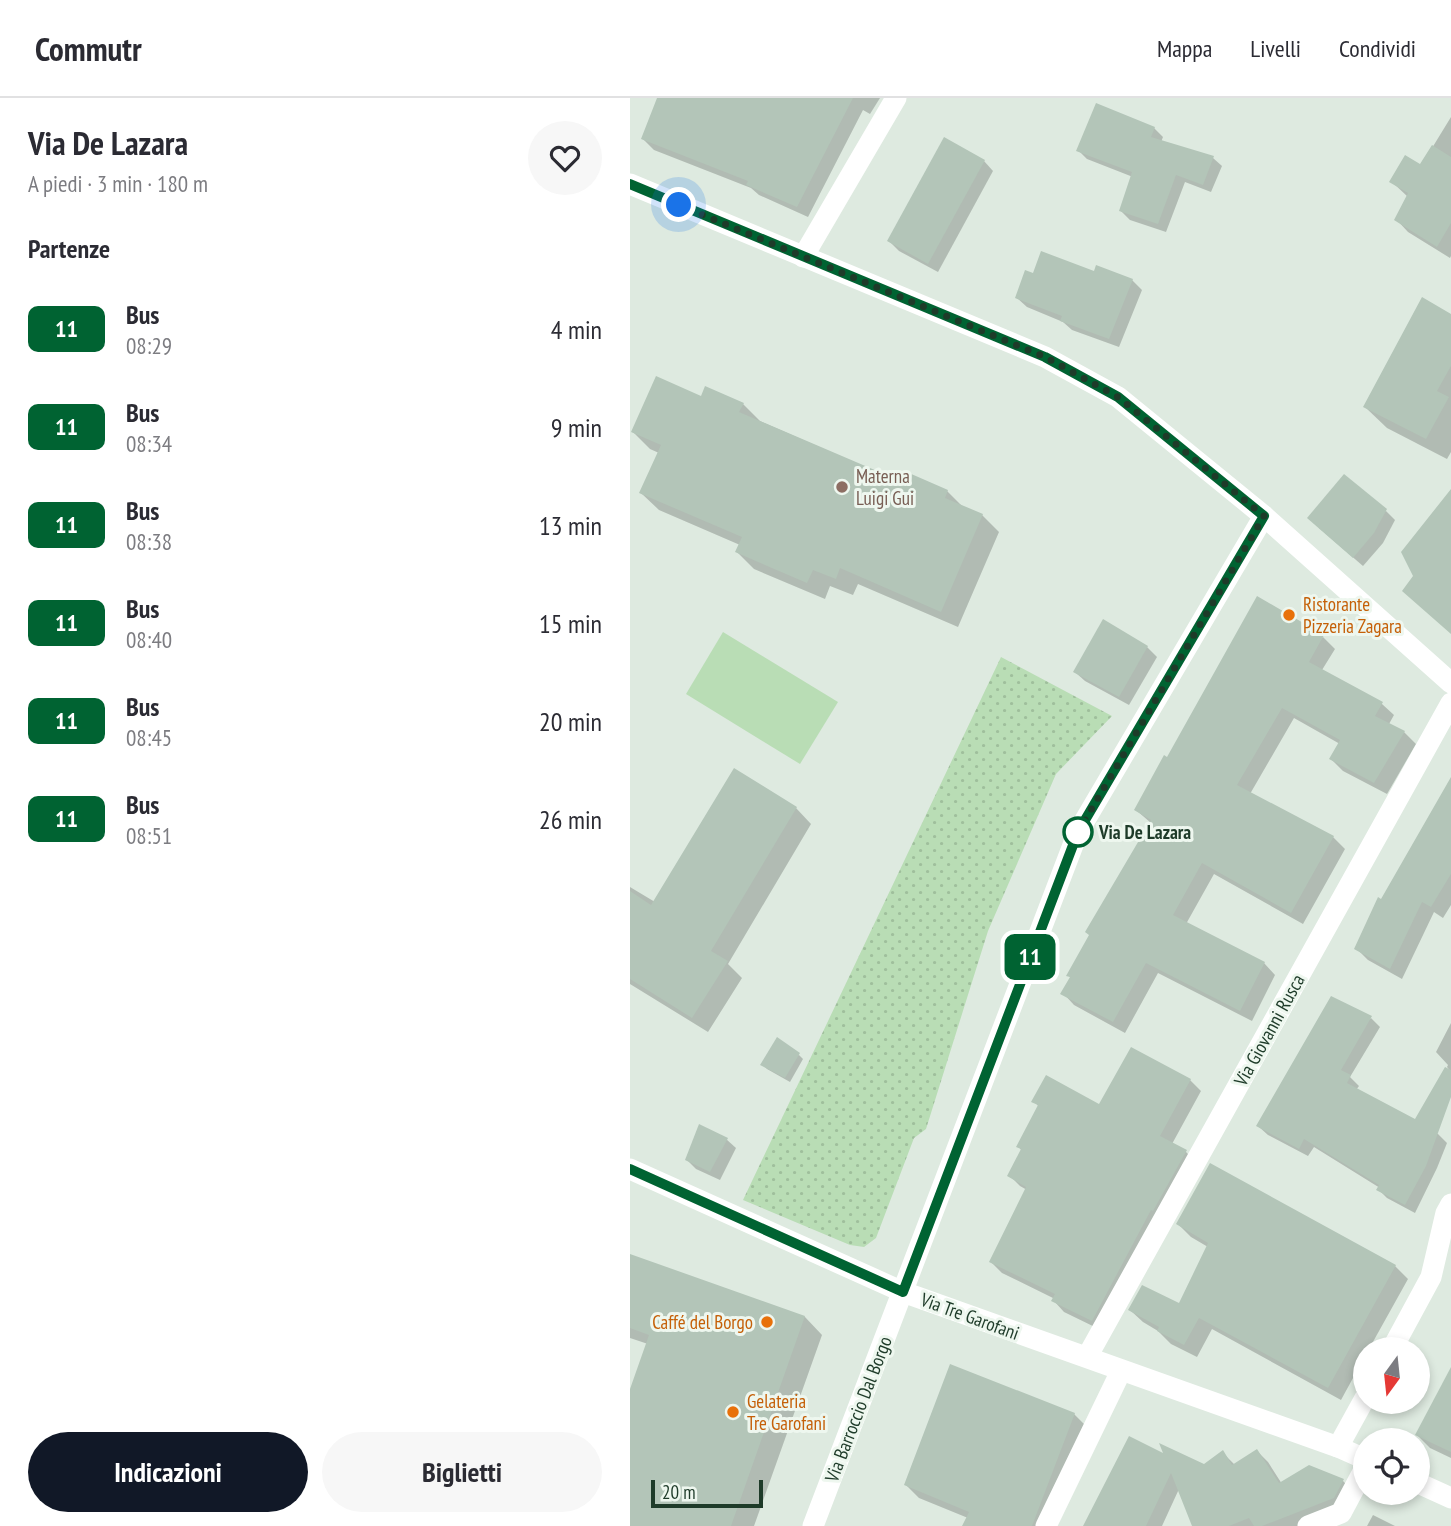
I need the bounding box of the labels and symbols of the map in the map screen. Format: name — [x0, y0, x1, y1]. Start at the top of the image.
your location — [661, 187, 696, 222]
place label: Materna Luigi Gui — [856, 464, 914, 510]
marker: Materna Luigi Gui — [834, 479, 850, 495]
place label: Ristorante Pizzeria Zagara — [1303, 592, 1402, 638]
marker: Ristorante Pizzeria Zagara — [1281, 607, 1297, 623]
marker: Via De Lazara — [1063, 817, 1093, 847]
place label: Via De Lazara — [1098, 820, 1191, 844]
line badge: 11 — [998, 934, 1062, 980]
street label: Via Giovanni Rusca — [1228, 970, 1310, 1091]
street label: Via Tre Garofani — [916, 1287, 1023, 1345]
place label: Caffé del Borgo — [652, 1310, 753, 1334]
marker: Caffé del Borgo — [759, 1314, 775, 1330]
street label: Via Barroccio Dal Borgo — [819, 1333, 897, 1486]
north arrow — [1353, 1337, 1430, 1414]
place label: Gelateria Tre Garofani — [747, 1389, 826, 1435]
marker: Gelateria Tre Garofani — [725, 1404, 741, 1420]
scale bar — [651, 1477, 763, 1509]

